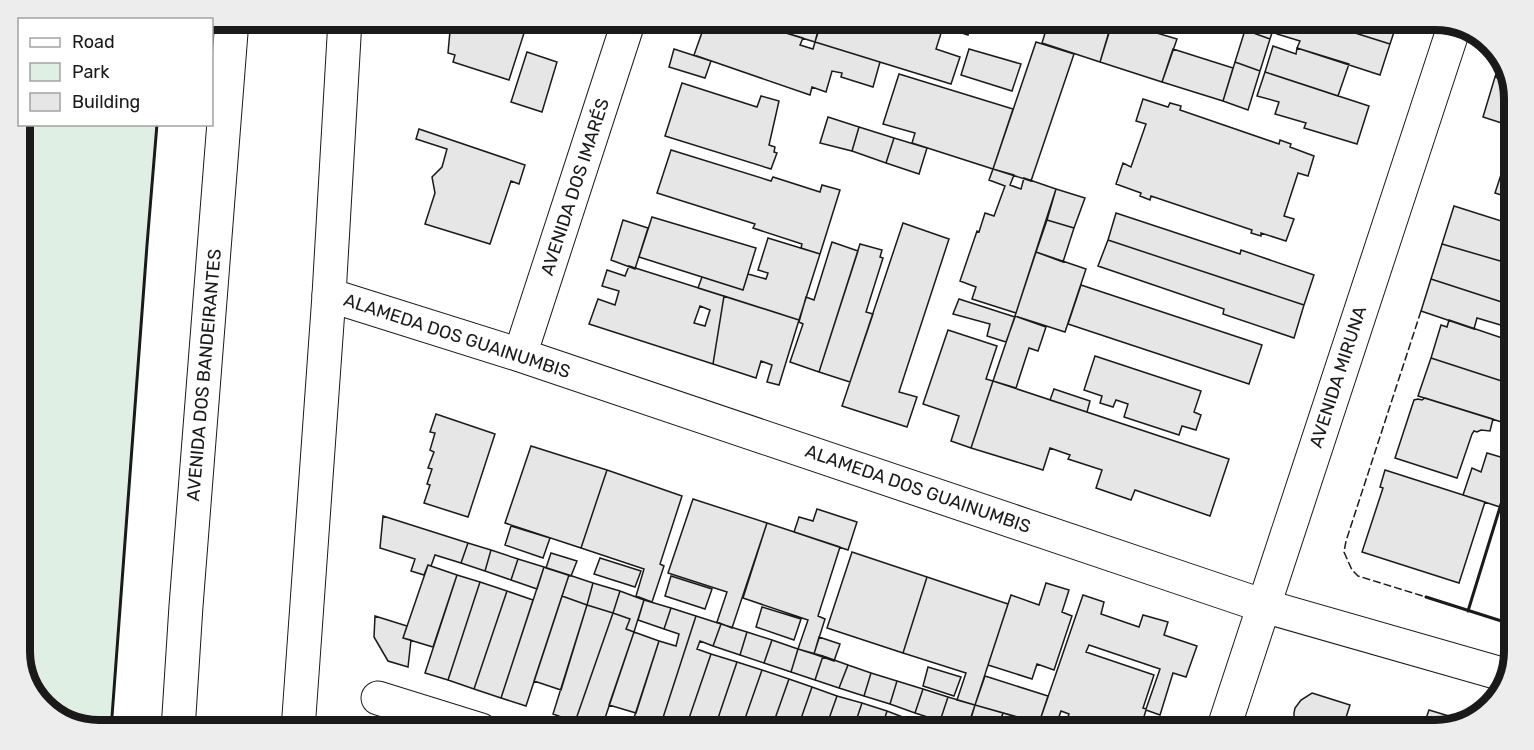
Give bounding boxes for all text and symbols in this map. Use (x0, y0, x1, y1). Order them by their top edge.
legend (18, 18, 213, 126)
text: Road (72, 31, 115, 53)
text: Park (72, 61, 110, 83)
text: Building (72, 91, 140, 113)
street label: AVENIDA DOS IMARÉS (536, 96, 614, 278)
street label: AVENIDA DOS BANDEIRANTES (182, 248, 226, 502)
street label: ALAMEDA DOS GUAINUMBIS (341, 289, 573, 383)
street label: AVENIDA MIRUNA (1305, 303, 1371, 451)
street label: ALAMEDA DOS GUAINUMBIS (802, 440, 1034, 538)

